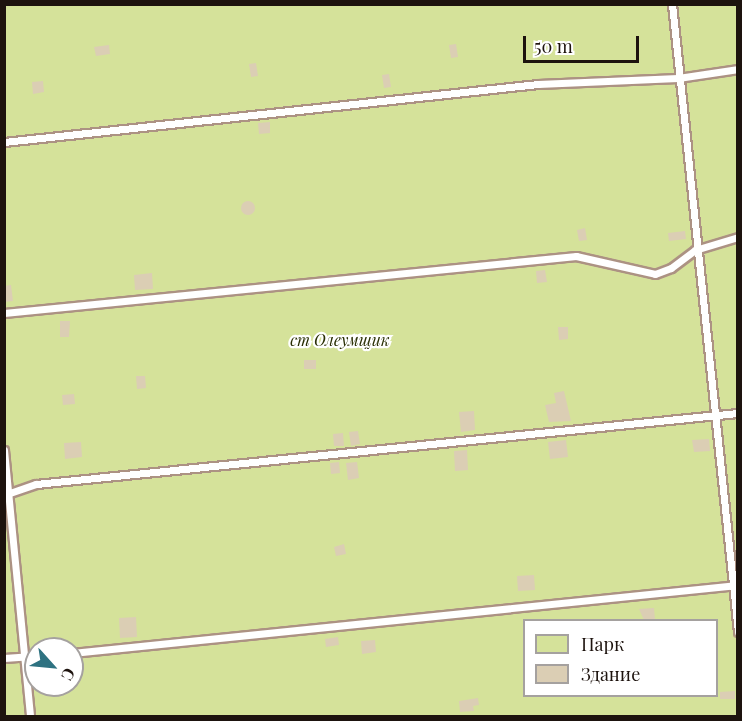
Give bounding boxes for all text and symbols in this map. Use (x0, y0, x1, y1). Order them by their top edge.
scale bar (526, 24, 642, 62)
text: 50 m (534, 34, 573, 58)
park label: ст Олеумщик (290, 330, 390, 350)
legend (523, 619, 718, 697)
text: Парк (581, 632, 624, 656)
north arrow (24, 637, 84, 697)
text: Здание (581, 662, 640, 686)
text: С (57, 665, 81, 684)

